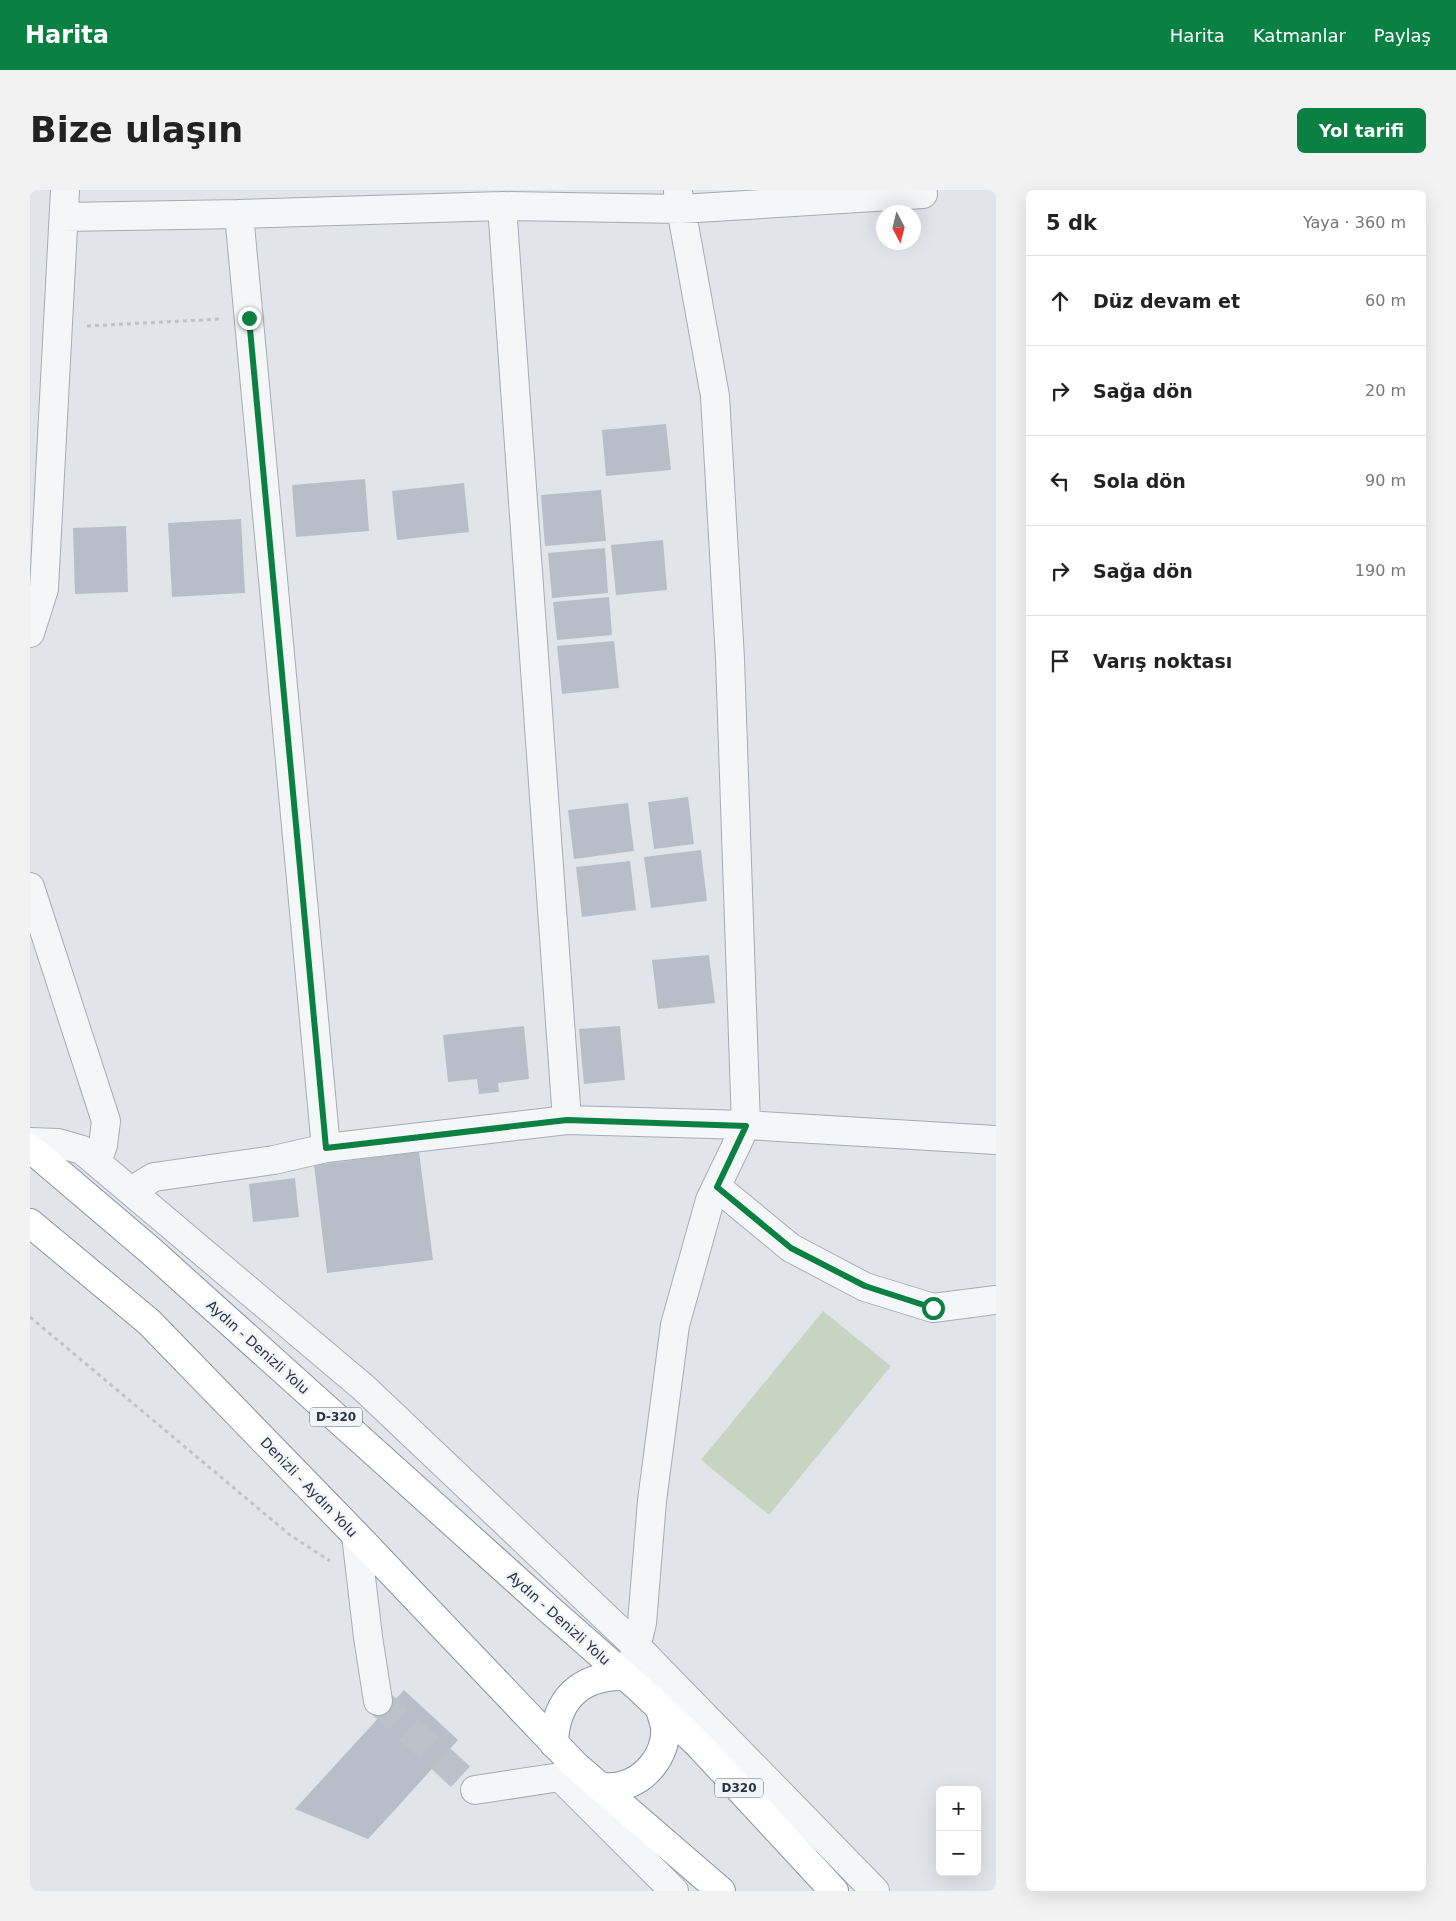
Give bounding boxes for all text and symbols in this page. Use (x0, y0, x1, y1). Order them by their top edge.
text: Harita (25, 21, 109, 49)
text: Harita (1170, 25, 1225, 46)
text: Katmanlar (1253, 25, 1346, 46)
text: Paylaş (1374, 25, 1431, 46)
button: Yol tarifi (1297, 108, 1426, 153)
text: Bize ulaşın (30, 110, 243, 150)
north arrow (876, 205, 921, 250)
text: 5 dk (1046, 211, 1097, 235)
text: Yaya · 360 m (1303, 213, 1406, 232)
icon: ahead (1046, 287, 1074, 315)
text: Düz devam et (1093, 290, 1240, 312)
text: 60 m (1365, 291, 1406, 310)
route end (238, 307, 261, 330)
icon: right (1046, 377, 1074, 405)
text: Sağa dön (1093, 380, 1193, 402)
text: 20 m (1365, 381, 1406, 400)
icon: left (1046, 467, 1074, 495)
text: Sola dön (1093, 470, 1186, 492)
text: 90 m (1365, 471, 1406, 490)
icon: right (1046, 557, 1074, 585)
text: Sağa dön (1093, 560, 1193, 582)
text: 190 m (1355, 561, 1406, 580)
icon: arrive (1046, 647, 1074, 675)
text: Varış noktası (1093, 650, 1232, 672)
street label: Aydın - Denizli Yolu (203, 1297, 313, 1397)
route start (922, 1297, 945, 1320)
road number: D-320 (310, 1408, 362, 1426)
street label: Denizli - Aydın Yolu (257, 1434, 361, 1540)
street label: Aydın - Denizli Yolu (504, 1568, 614, 1668)
road number: D320 (715, 1779, 763, 1798)
map controls (936, 1786, 981, 1876)
button: + (936, 1786, 981, 1831)
button: − (936, 1831, 981, 1876)

